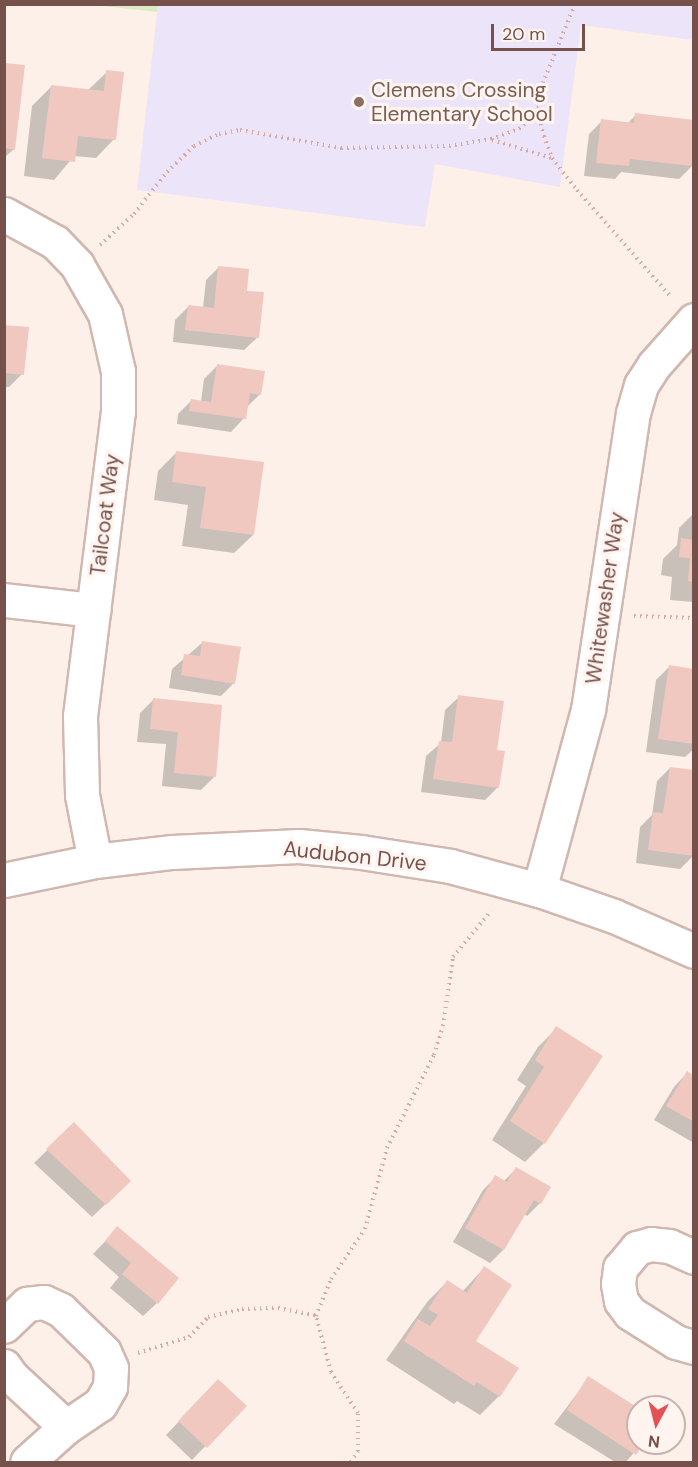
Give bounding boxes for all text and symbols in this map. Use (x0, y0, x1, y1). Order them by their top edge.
scale bar (494, 12, 588, 50)
text: 20 m (502, 22, 545, 46)
place label: Clemens Crossing Elementary School (371, 77, 553, 127)
marker: Clemens Crossing Elementary School (352, 95, 366, 109)
street label: Tailcoat Way (85, 452, 125, 578)
street label: Whitewasher Way (580, 510, 630, 686)
street label: Audubon Drive (282, 836, 428, 876)
north arrow (626, 1395, 686, 1455)
text: N (647, 1430, 661, 1453)

